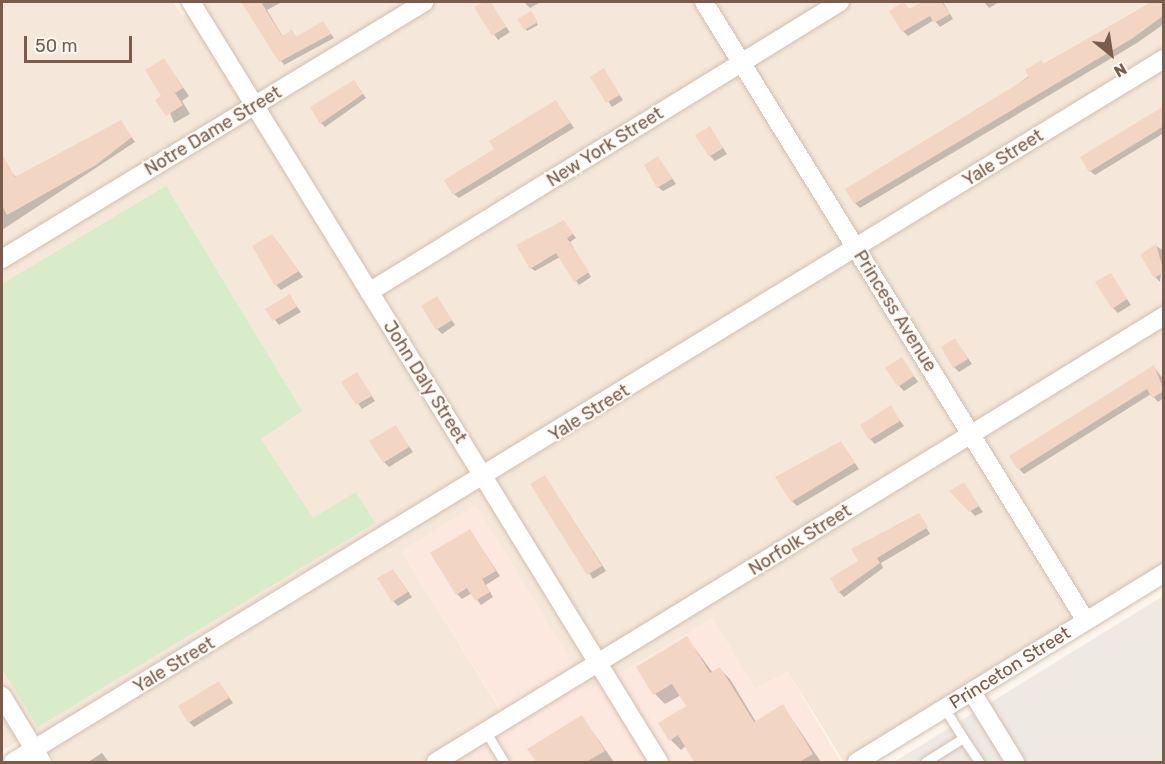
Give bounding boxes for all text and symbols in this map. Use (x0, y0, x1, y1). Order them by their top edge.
scale bar (27, 24, 135, 62)
north arrow (1081, 24, 1141, 84)
text: 50 m (35, 35, 78, 57)
text: N (1111, 59, 1130, 81)
street label: Notre Dame Street (141, 82, 285, 180)
street label: New York Street (542, 102, 668, 192)
street label: Yale Street (959, 125, 1047, 191)
street label: Princess Avenue (849, 246, 941, 376)
street label: John Daly Street (378, 316, 472, 448)
street label: Yale Street (545, 380, 633, 446)
street label: Norfolk Street (745, 500, 855, 580)
street label: Princeton Street (946, 622, 1074, 714)
street label: Yale Street (130, 632, 218, 698)

